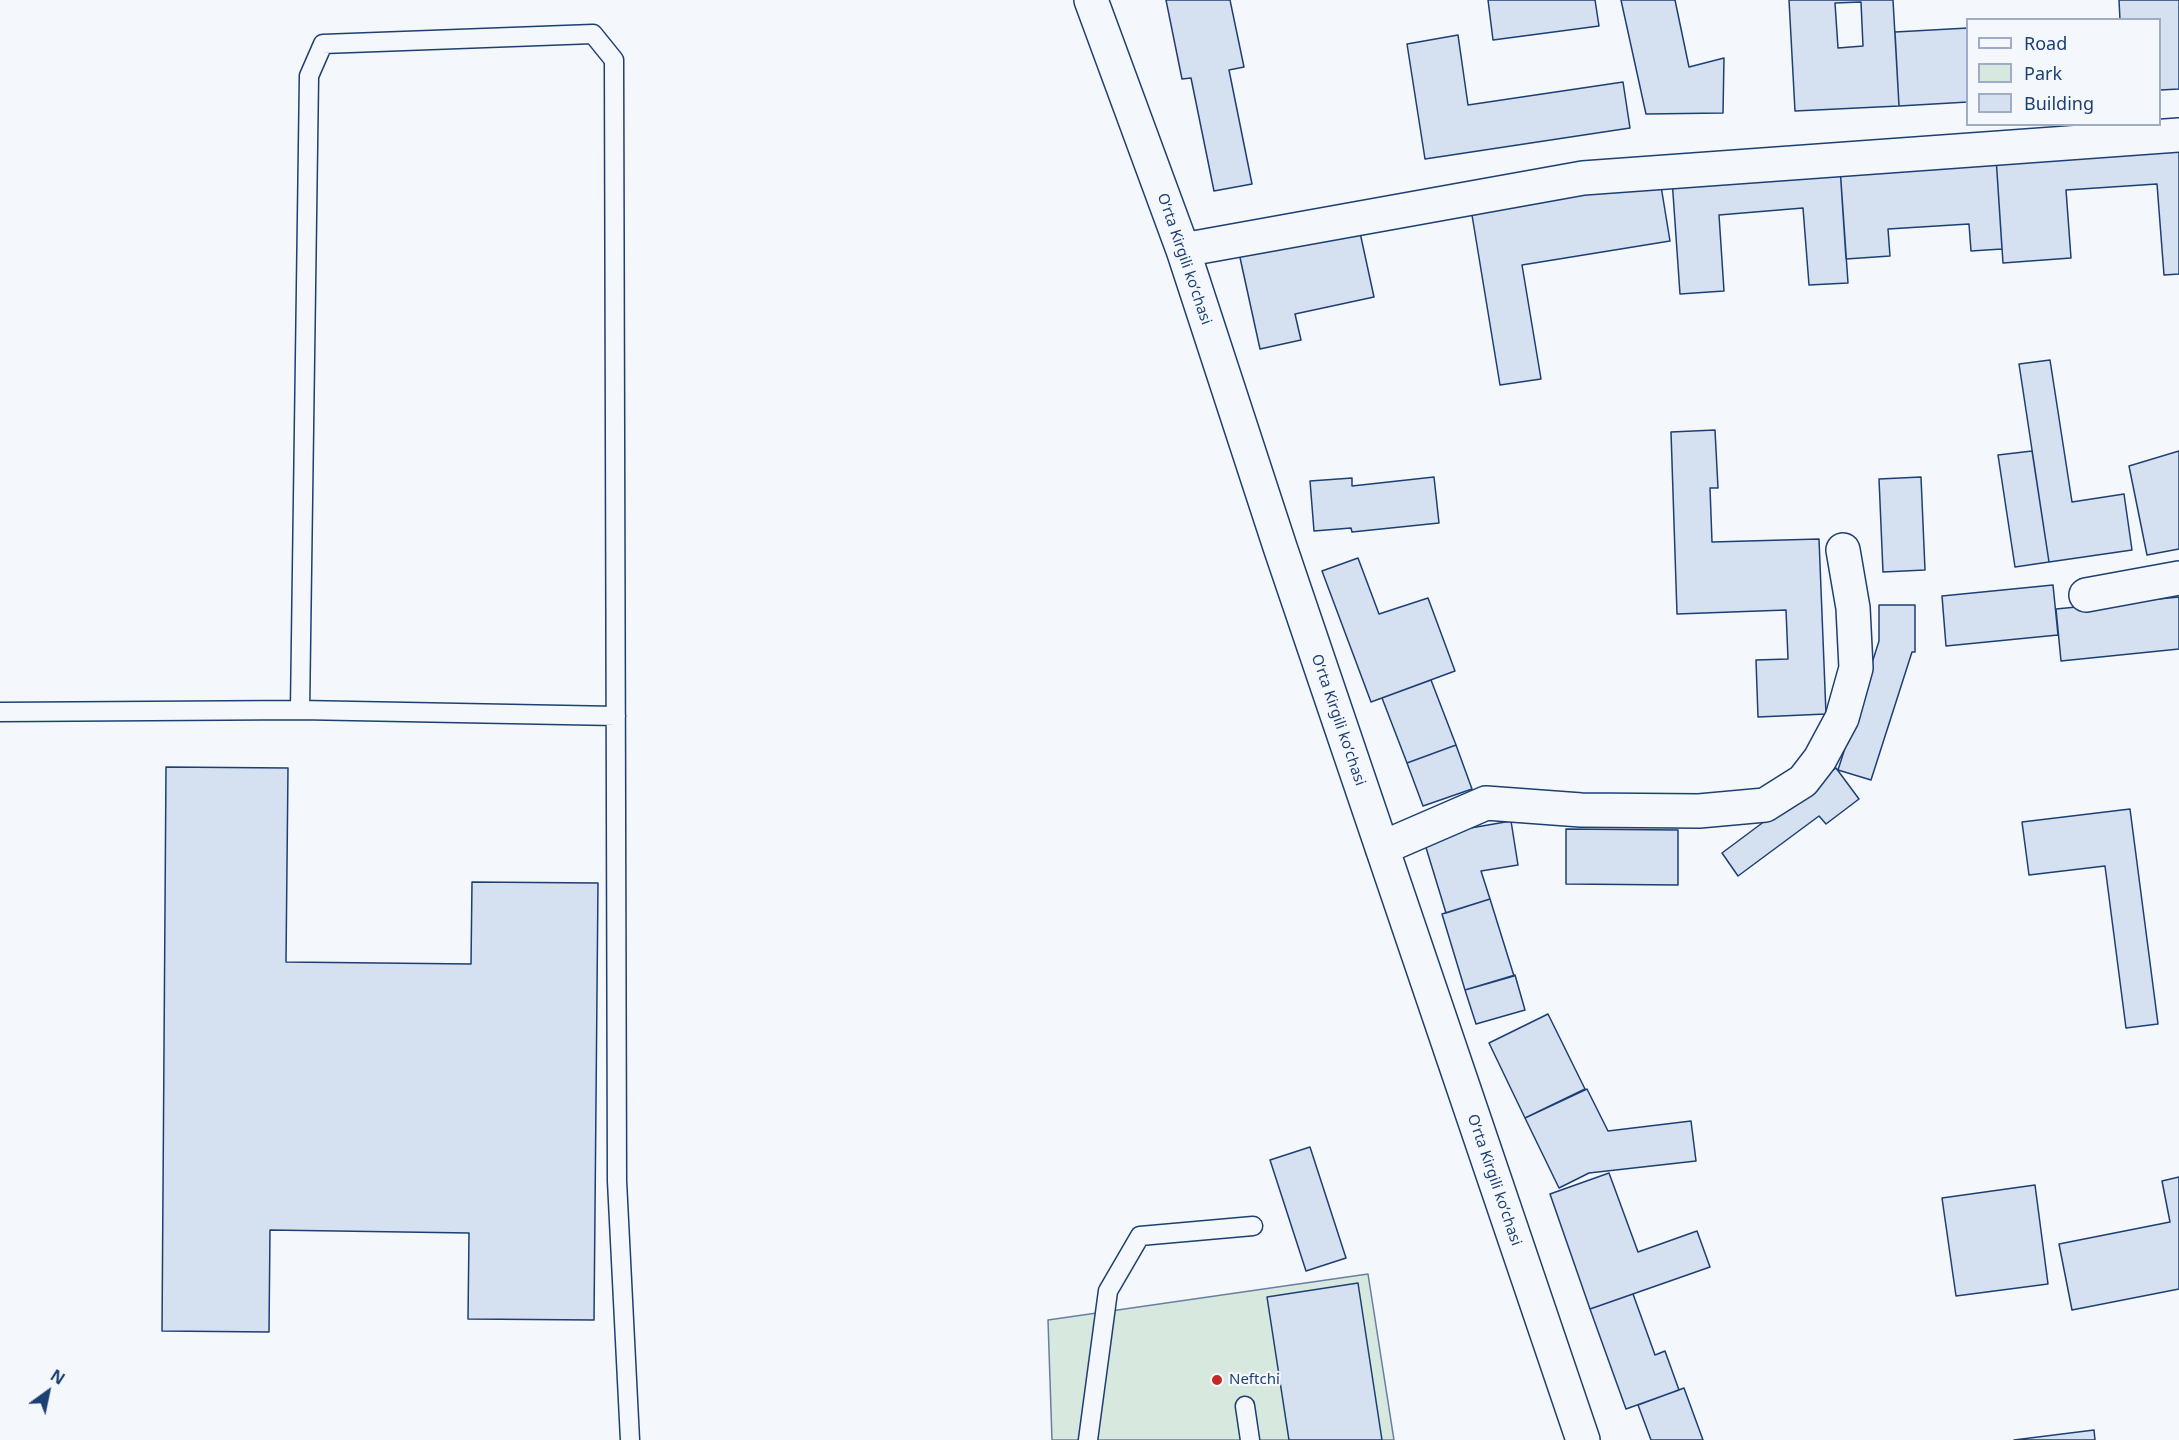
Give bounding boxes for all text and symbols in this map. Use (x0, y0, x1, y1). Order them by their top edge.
legend (1966, 18, 2161, 126)
text: Road (2024, 31, 2067, 55)
text: Park (2024, 61, 2062, 85)
text: Building (2024, 91, 2094, 115)
street label: Oʻrta Kirgili koʻchasi (1153, 191, 1215, 327)
street label: Oʻrta Kirgili koʻchasi (1307, 652, 1369, 788)
street label: Oʻrta Kirgili koʻchasi (1463, 1112, 1525, 1248)
north arrow (18, 1362, 78, 1422)
text: N (46, 1364, 69, 1390)
place label: Neftchi (1229, 1371, 1280, 1389)
marker: Neftchi (1210, 1373, 1224, 1387)

